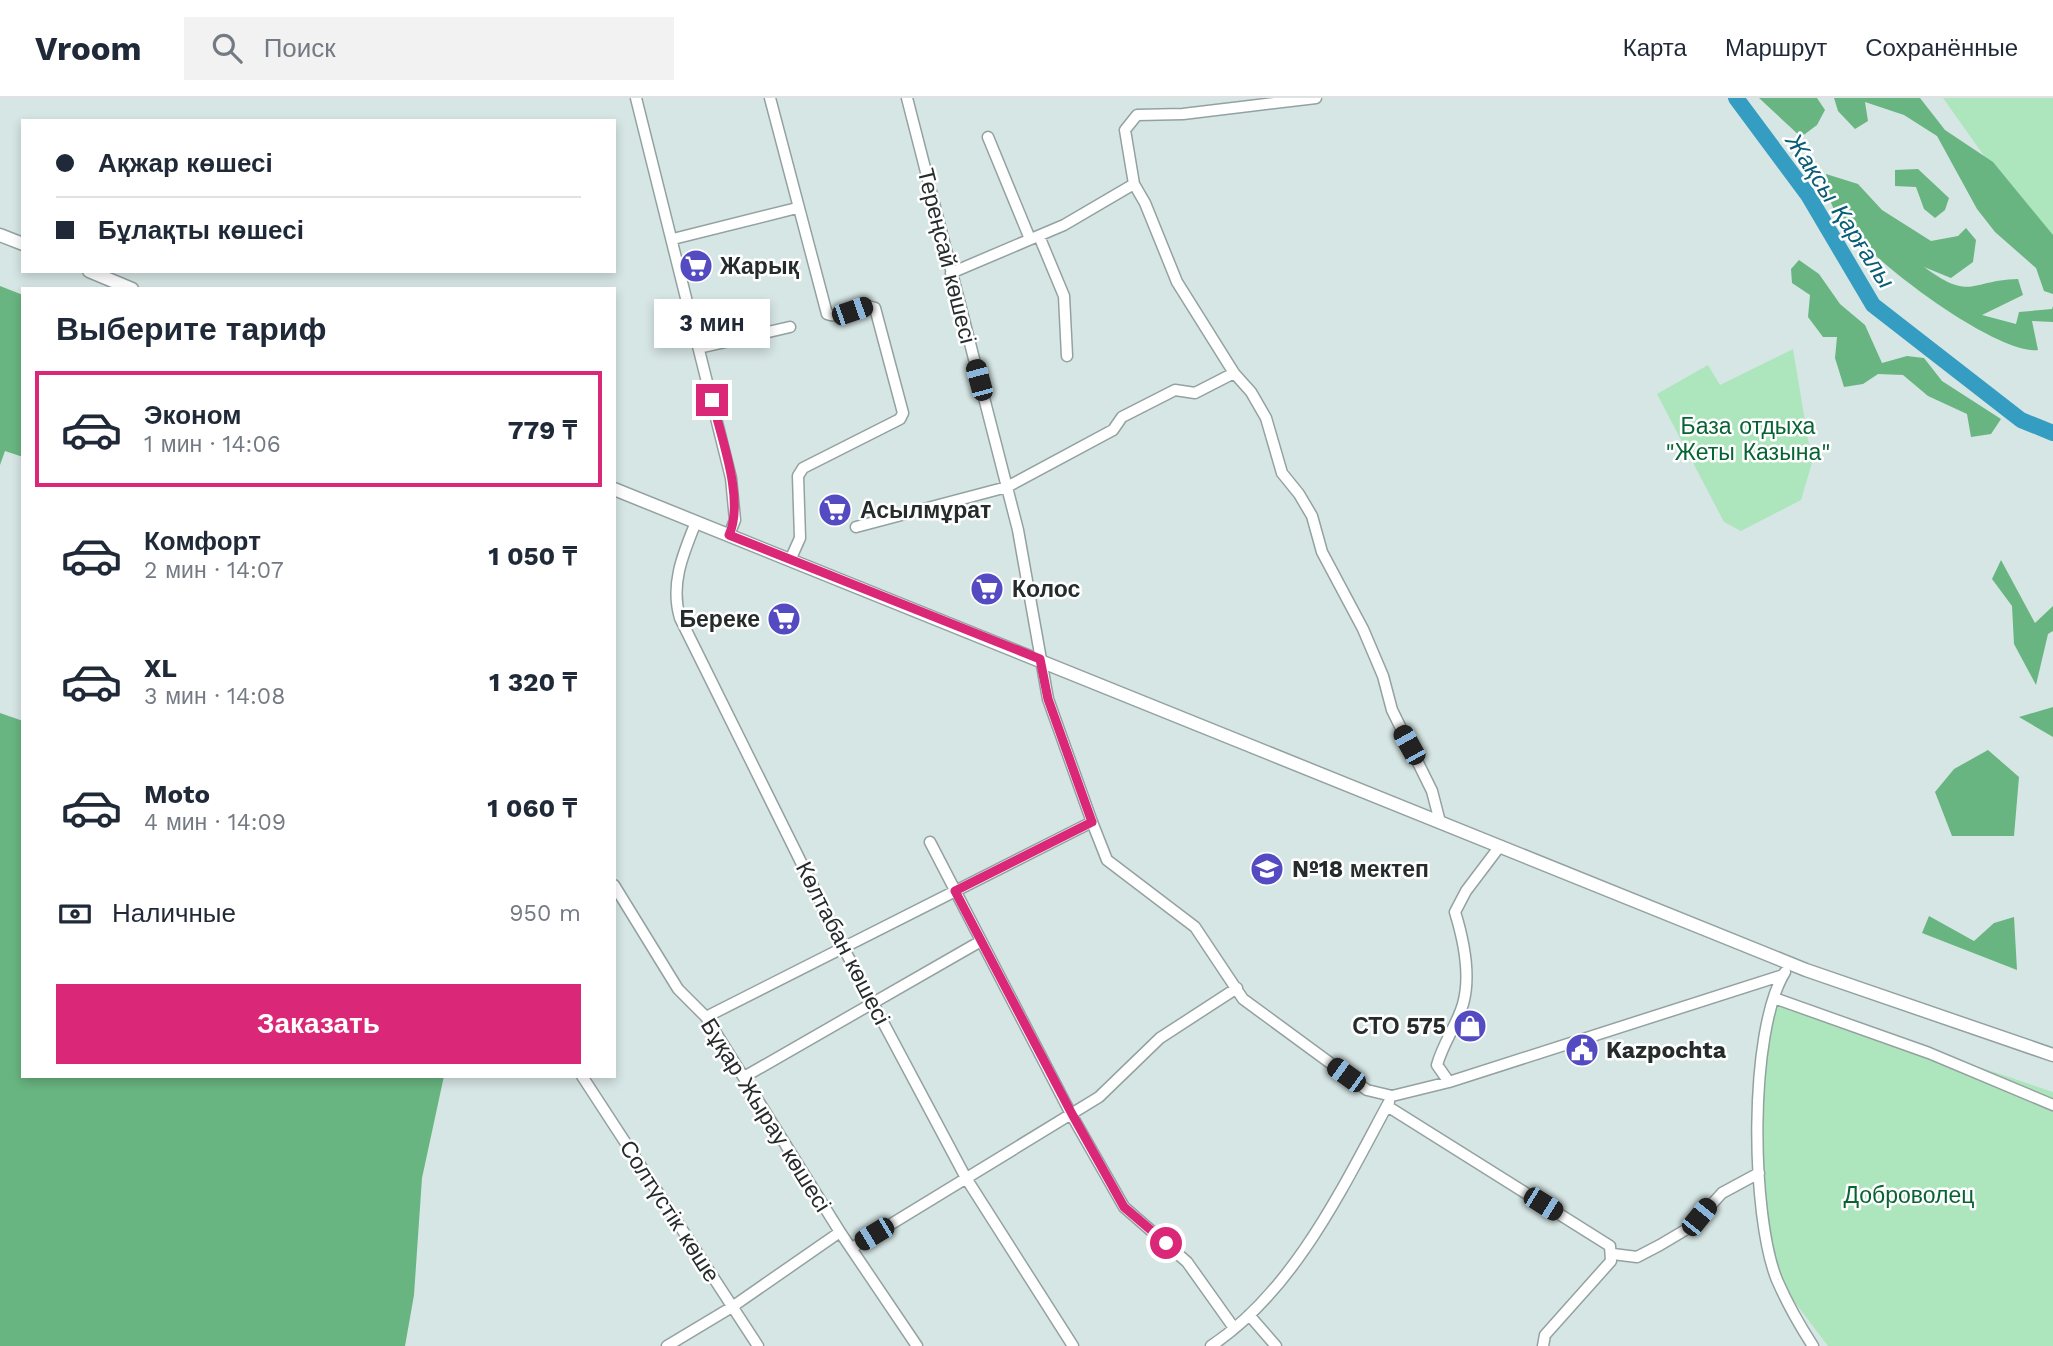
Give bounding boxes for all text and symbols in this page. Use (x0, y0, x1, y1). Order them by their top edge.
search box (184, 17, 674, 80)
text: Vroom (35, 29, 142, 68)
icon: search (208, 29, 246, 67)
text: Поиск (264, 33, 336, 63)
text: Карта (1623, 34, 1687, 62)
text: Маршрут (1725, 34, 1827, 62)
text: Сохранённые (1865, 34, 2018, 62)
water label: Жақсы Қарғалы (1779, 128, 1901, 294)
text: Ақжар көшесі (98, 148, 273, 178)
street label: Тереңсай көшесі (912, 166, 981, 346)
text: Бұлақты көшесі (98, 215, 304, 245)
supermarket icon: Жарық (677, 247, 715, 285)
place label: Жарық (719, 253, 800, 280)
car (829, 294, 876, 328)
callout: 3 мин (654, 299, 770, 348)
text: Выберите тариф (56, 310, 327, 348)
text: 3 мин (679, 310, 745, 337)
car (964, 357, 995, 403)
route end (696, 384, 728, 416)
icon: car (60, 398, 123, 461)
text: Эконом (144, 400, 242, 430)
park label: База отдыха "Жеты Казына" (1666, 413, 1830, 466)
text: 779 ₸ (508, 415, 577, 445)
text: 1 мин · 14:06 (144, 431, 281, 458)
supermarket icon: Асылмұрат (816, 491, 854, 529)
place label: Асылмұрат (860, 497, 991, 524)
icon: car (60, 524, 123, 587)
text: Комфорт (144, 526, 261, 556)
text: 1 050 ₸ (488, 541, 577, 571)
text: 2 мин · 14:07 (144, 557, 284, 584)
supermarket icon: Колос (968, 570, 1006, 608)
place label: Колос (1012, 576, 1081, 603)
supermarket icon: Береке (765, 600, 803, 638)
place label: Береке (680, 606, 760, 633)
icon: car (60, 650, 123, 713)
text: XL (144, 653, 177, 683)
text: 1 320 ₸ (489, 667, 577, 697)
text: 3 мин · 14:08 (144, 683, 285, 710)
car (1390, 722, 1429, 768)
icon: car (60, 776, 123, 839)
text: Moto (144, 779, 210, 809)
text: 1 060 ₸ (487, 793, 577, 823)
text: 4 мин · 14:09 (144, 809, 286, 836)
school or university icon: №18 мектеп (1248, 850, 1286, 888)
place label: №18 мектеп (1292, 856, 1429, 883)
street label: Көлтабан көшесі (790, 857, 895, 1029)
icon: cash (56, 895, 94, 933)
text: Наличные (112, 898, 236, 928)
text: 950 m (509, 900, 581, 927)
button: Заказать (56, 984, 581, 1064)
shop icon: СТО 575 (1451, 1007, 1489, 1045)
street label: Бұқар Жырау көшесі (695, 1013, 836, 1217)
place label: СТО 575 (1352, 1013, 1446, 1040)
public building icon: Kazpochta (1563, 1031, 1601, 1069)
place label: Kazpochta (1606, 1037, 1727, 1064)
car (1323, 1054, 1370, 1096)
street label: Солтүстік көше (614, 1135, 725, 1287)
park label: Доброволец (1843, 1182, 1975, 1209)
car (1520, 1184, 1567, 1224)
car (1678, 1194, 1721, 1240)
car (851, 1214, 898, 1254)
route start (1150, 1227, 1182, 1259)

